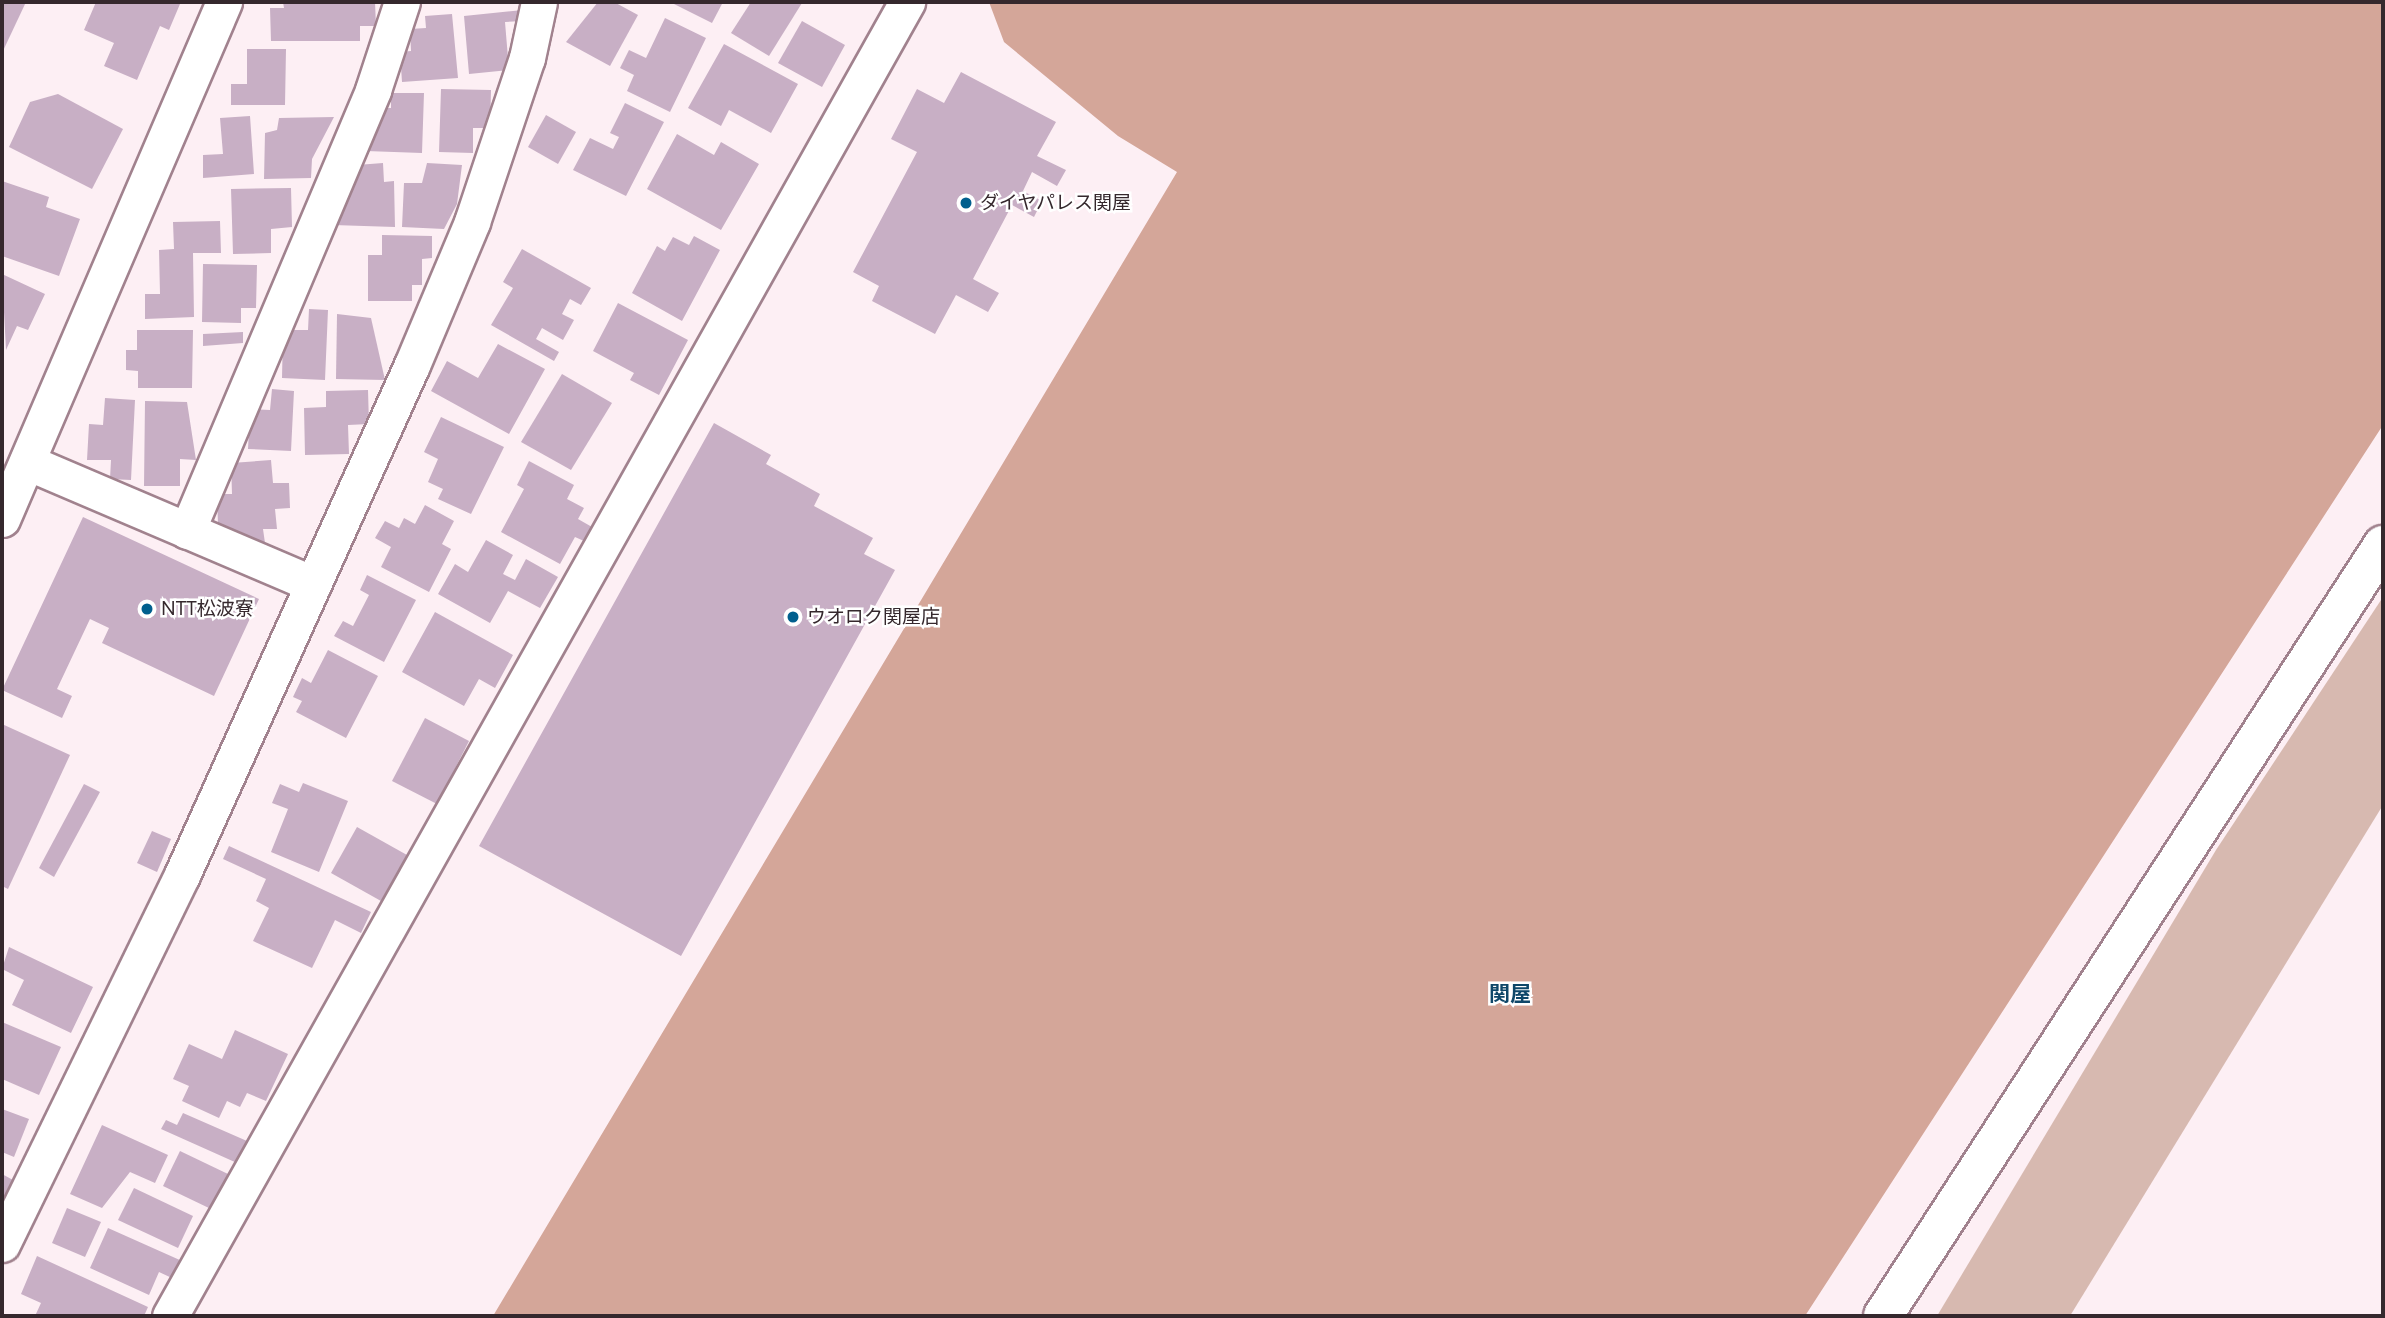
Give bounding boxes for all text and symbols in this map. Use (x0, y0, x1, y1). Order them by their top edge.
place label: ダイヤパレス関屋 (980, 192, 1132, 214)
marker: ダイヤパレス関屋 (958, 195, 974, 211)
place label: NTT松波寮 (161, 598, 254, 620)
marker: NTT松波寮 (139, 601, 155, 617)
place label: ウオロク関屋店 (807, 606, 940, 628)
marker: ウオロク関屋店 (785, 609, 801, 625)
district label: 関屋 (1489, 981, 1531, 1007)

